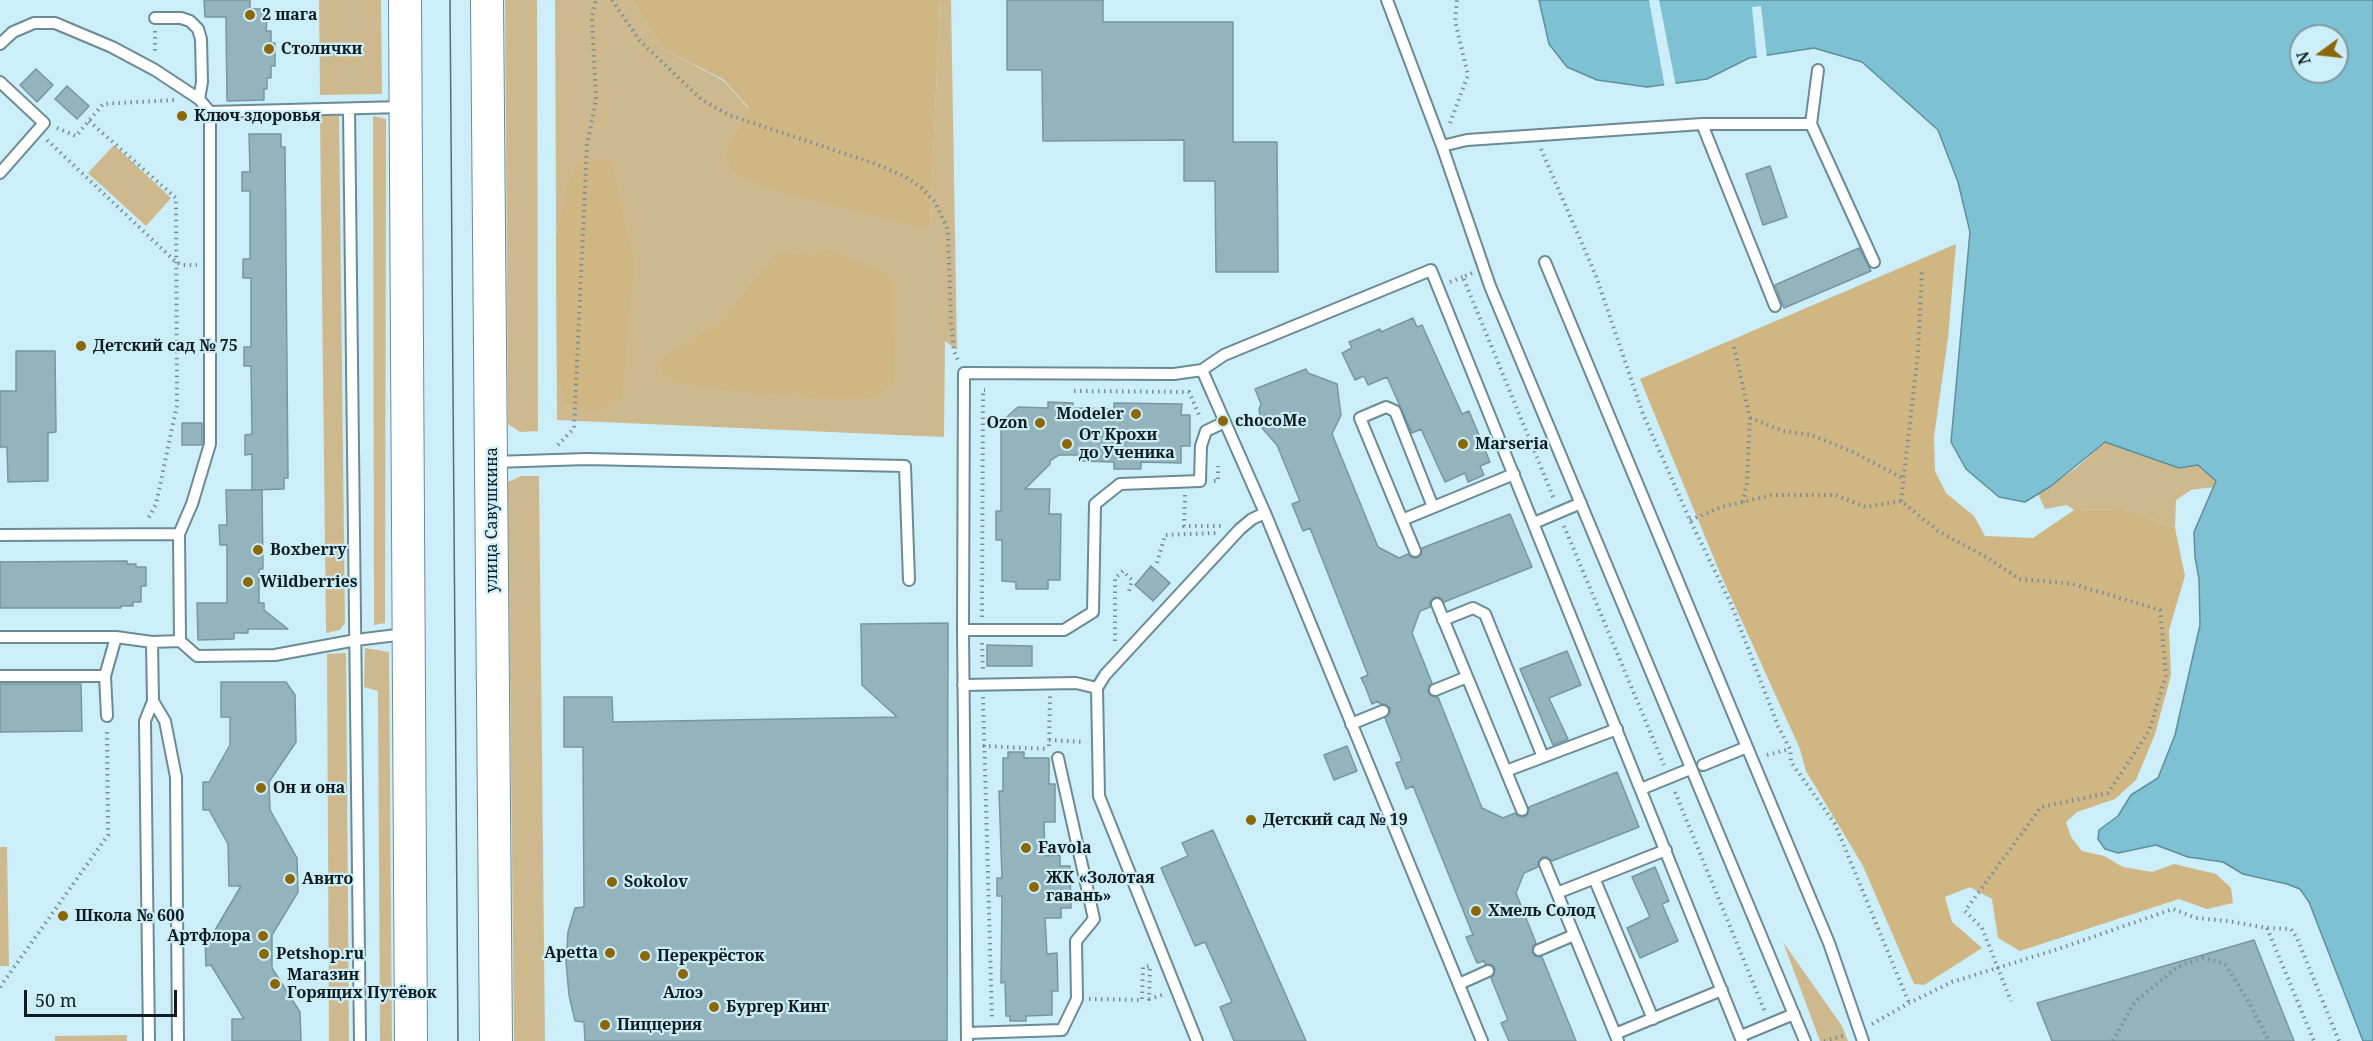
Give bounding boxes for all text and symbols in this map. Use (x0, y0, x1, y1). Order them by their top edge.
place label: 2 шага (262, 5, 317, 25)
marker: 2 шага (243, 8, 257, 22)
north arrow (2289, 24, 2349, 84)
place label: Столички (281, 39, 362, 59)
marker: Столички (262, 42, 276, 56)
text: N (2291, 49, 2316, 67)
place label: Ключ здоровья (194, 106, 321, 126)
marker: Ключ здоровья (175, 109, 189, 123)
place label: Детский сад № 75 (93, 336, 238, 356)
marker: Детский сад № 75 (74, 339, 88, 353)
place label: Modeler (1056, 404, 1124, 424)
marker: Modeler (1129, 407, 1143, 421)
place label: chocoMe (1235, 411, 1307, 431)
place label: Ozon (986, 413, 1028, 433)
marker: chocoMe (1216, 414, 1230, 428)
marker: Ozon (1033, 416, 1047, 430)
place label: От Крохи до Ученика (1079, 425, 1175, 463)
place label: Marseria (1475, 434, 1549, 454)
marker: От Крохи до Ученика (1060, 437, 1074, 451)
marker: Marseria (1456, 437, 1470, 451)
street label: улица Савушкина (482, 447, 502, 593)
place label: Boxberry (270, 540, 346, 560)
marker: Boxberry (251, 543, 265, 557)
place label: Wildberries (260, 572, 357, 592)
marker: Wildberries (241, 575, 255, 589)
place label: Он и она (273, 778, 345, 798)
marker: Он и она (254, 781, 268, 795)
place label: Детский сад № 19 (1263, 810, 1408, 830)
marker: Детский сад № 19 (1244, 813, 1258, 827)
place label: Favola (1038, 838, 1092, 858)
marker: Favola (1019, 841, 1033, 855)
place label: ЖК «Золотая гавань» (1046, 868, 1155, 906)
place label: Авито (302, 869, 353, 889)
marker: Авито (283, 872, 297, 886)
place label: Sokolov (624, 872, 688, 892)
marker: Sokolov (605, 875, 619, 889)
marker: ЖК «Золотая гавань» (1027, 880, 1041, 894)
place label: Хмель Солод (1488, 901, 1596, 921)
marker: Хмель Солод (1469, 904, 1483, 918)
place label: Школа № 600 (75, 906, 184, 926)
marker: Школа № 600 (56, 909, 70, 923)
place label: Артфлора (167, 926, 251, 946)
marker: Артфлора (256, 929, 270, 943)
place label: Apetta (544, 943, 598, 963)
place label: Petshop.ru (276, 944, 364, 964)
marker: Apetta (603, 946, 617, 960)
place label: Перекрёсток (657, 946, 764, 966)
marker: Petshop.ru (257, 947, 271, 961)
marker: Перекрёсток (638, 949, 652, 963)
place label: Магазин Горящих Путёвок (287, 965, 437, 1003)
marker: Алоэ (676, 967, 690, 981)
marker: Магазин Горящих Путёвок (268, 977, 282, 991)
scale bar (27, 978, 180, 1016)
place label: Алоэ (663, 983, 703, 1003)
text: 50 m (35, 988, 77, 1012)
place label: Бургер Кинг (726, 997, 829, 1017)
marker: Бургер Кинг (707, 1000, 721, 1014)
place label: Пиццерия (617, 1015, 702, 1035)
marker: Пиццерия (598, 1018, 612, 1032)

